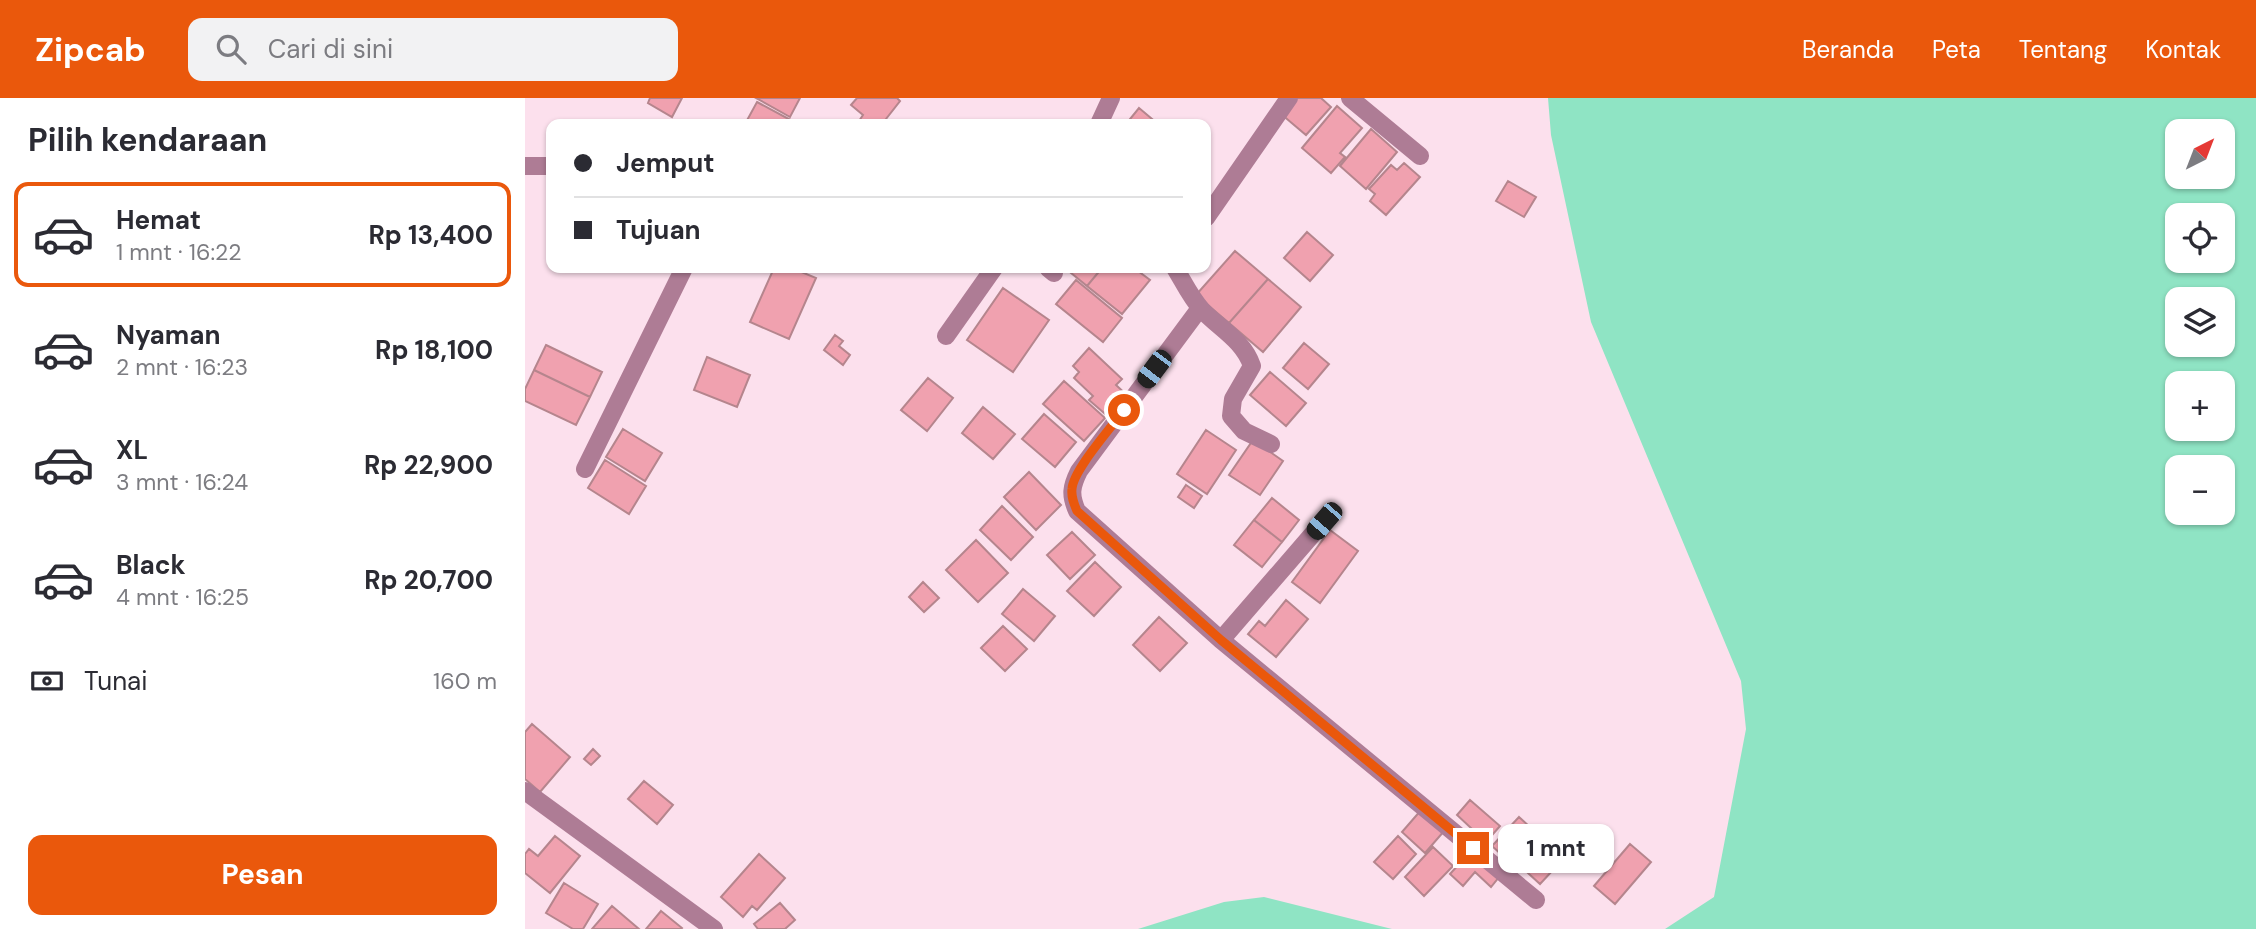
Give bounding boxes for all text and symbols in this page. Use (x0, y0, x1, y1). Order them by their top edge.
search box (188, 18, 678, 81)
text: Zipcab (35, 28, 146, 71)
icon: search (212, 30, 250, 68)
text: Cari di sini (268, 32, 393, 66)
text: Beranda (1802, 34, 1894, 65)
text: Peta (1932, 34, 1981, 65)
text: Tentang (2019, 34, 2107, 65)
text: Kontak (2145, 34, 2221, 65)
text: Pilih kendaraan (28, 119, 267, 161)
north arrow (2165, 119, 2235, 189)
map controls (2165, 119, 2235, 525)
text: Jemput (616, 146, 715, 180)
icon: car (32, 203, 95, 266)
text: Hemat (116, 203, 201, 237)
button: locate (2165, 203, 2235, 273)
text: Tujuan (616, 213, 701, 247)
text: Rp 13,400 (368, 218, 493, 252)
text: 1 mnt · 16:22 (116, 237, 242, 267)
button: layers (2165, 287, 2235, 357)
icon: car (32, 318, 95, 381)
text: Nyaman (116, 318, 221, 352)
text: Rp 18,100 (375, 333, 493, 367)
car (1133, 346, 1176, 392)
text: 2 mnt · 16:23 (116, 352, 248, 382)
button: + (2165, 371, 2235, 441)
route start (1108, 394, 1140, 426)
icon: car (32, 433, 95, 496)
text: XL (116, 433, 148, 467)
text: Rp 22,900 (364, 448, 493, 482)
button: − (2165, 455, 2235, 525)
text: 3 mnt · 16:24 (116, 467, 248, 497)
car (1303, 498, 1346, 544)
icon: car (32, 548, 95, 611)
text: Black (116, 548, 186, 582)
text: Rp 20,700 (364, 563, 493, 597)
text: 4 mnt · 16:25 (116, 582, 249, 612)
icon: cash (28, 662, 66, 700)
text: Tunai (84, 664, 148, 698)
text: 160 m (433, 666, 497, 696)
callout: 1 mnt (1497, 824, 1613, 872)
route end (1457, 832, 1489, 864)
text: 1 mnt (1526, 833, 1586, 863)
button: Pesan (28, 835, 497, 915)

